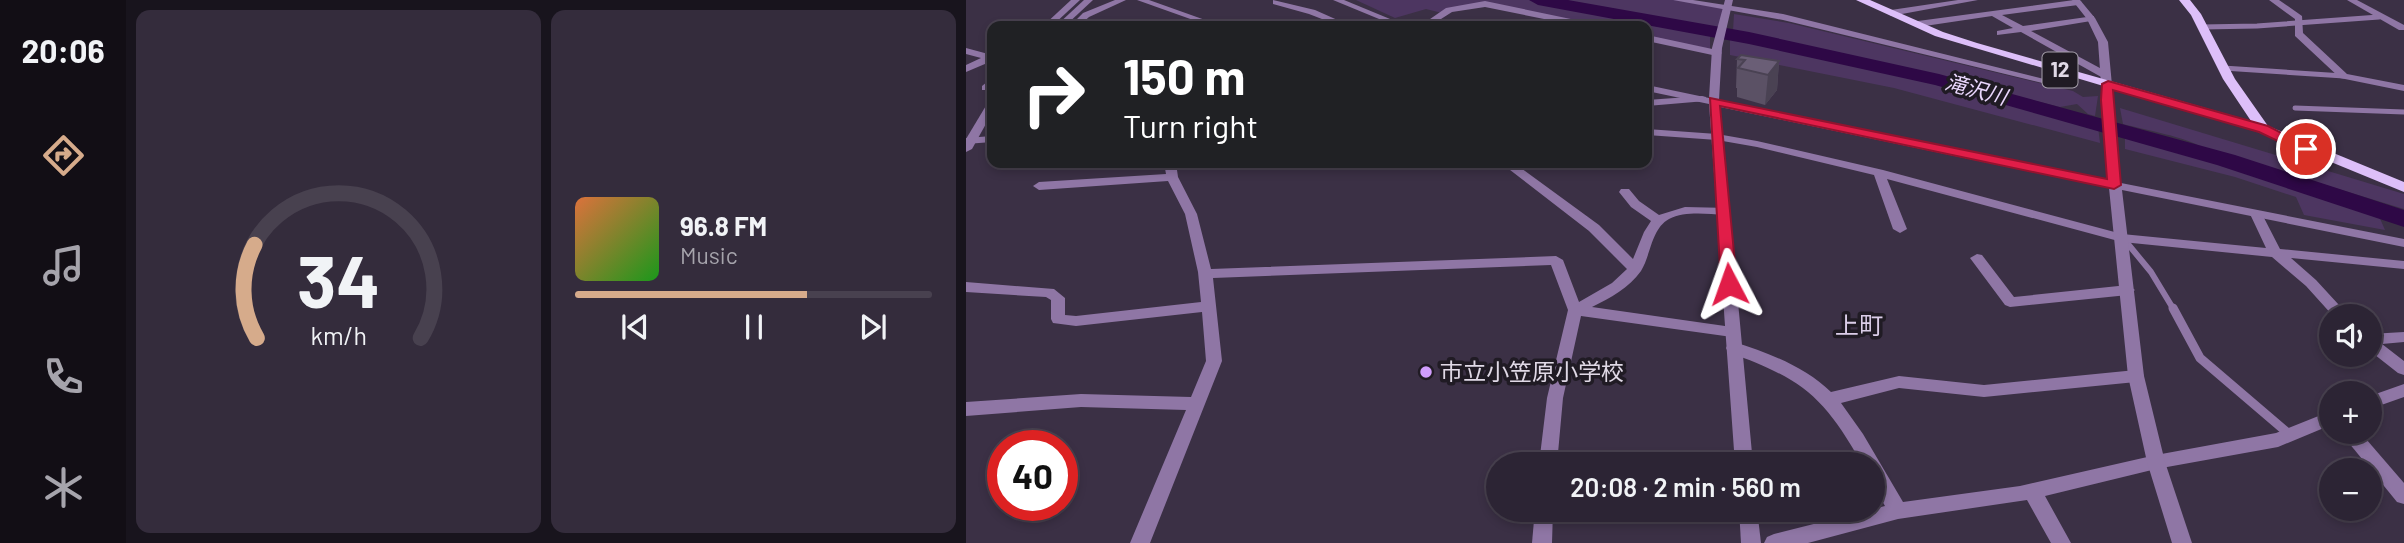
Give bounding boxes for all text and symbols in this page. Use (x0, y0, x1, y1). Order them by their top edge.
text: 20:06 (21, 31, 105, 69)
text: 150 m (1123, 46, 1245, 105)
icon: right (1008, 49, 1099, 140)
road number: 12 (2042, 52, 2078, 88)
water label: 滝沢川 (1943, 68, 2012, 109)
text: Turn right (1123, 106, 1258, 144)
pin (2276, 119, 2336, 179)
icon: arrive (2287, 130, 2325, 168)
icon: directions (39, 131, 88, 180)
text: 96.8 FM (680, 210, 767, 241)
text: 34 (297, 235, 380, 323)
icon: music (39, 241, 88, 290)
text: Music (680, 241, 738, 269)
position arrow (1692, 247, 1766, 321)
map controls (2319, 304, 2382, 521)
button: sound (2319, 304, 2382, 367)
icon: previous (616, 308, 654, 346)
icon: pause (735, 308, 773, 346)
icon: next (854, 308, 892, 346)
district label: 上町 (1835, 310, 1883, 339)
text: km/h (310, 319, 367, 349)
icon: phone (39, 352, 88, 401)
place label: 市立小笠原小学校 (1440, 357, 1624, 385)
marker: 市立小笠原小学校 (1418, 364, 1434, 380)
button: + (2319, 381, 2382, 444)
speed limit sign: 40 (987, 430, 1078, 521)
button: − (2319, 458, 2382, 521)
icon: climate (39, 463, 88, 512)
text: 20:08 · 2 min · 560 m (1570, 471, 1801, 502)

